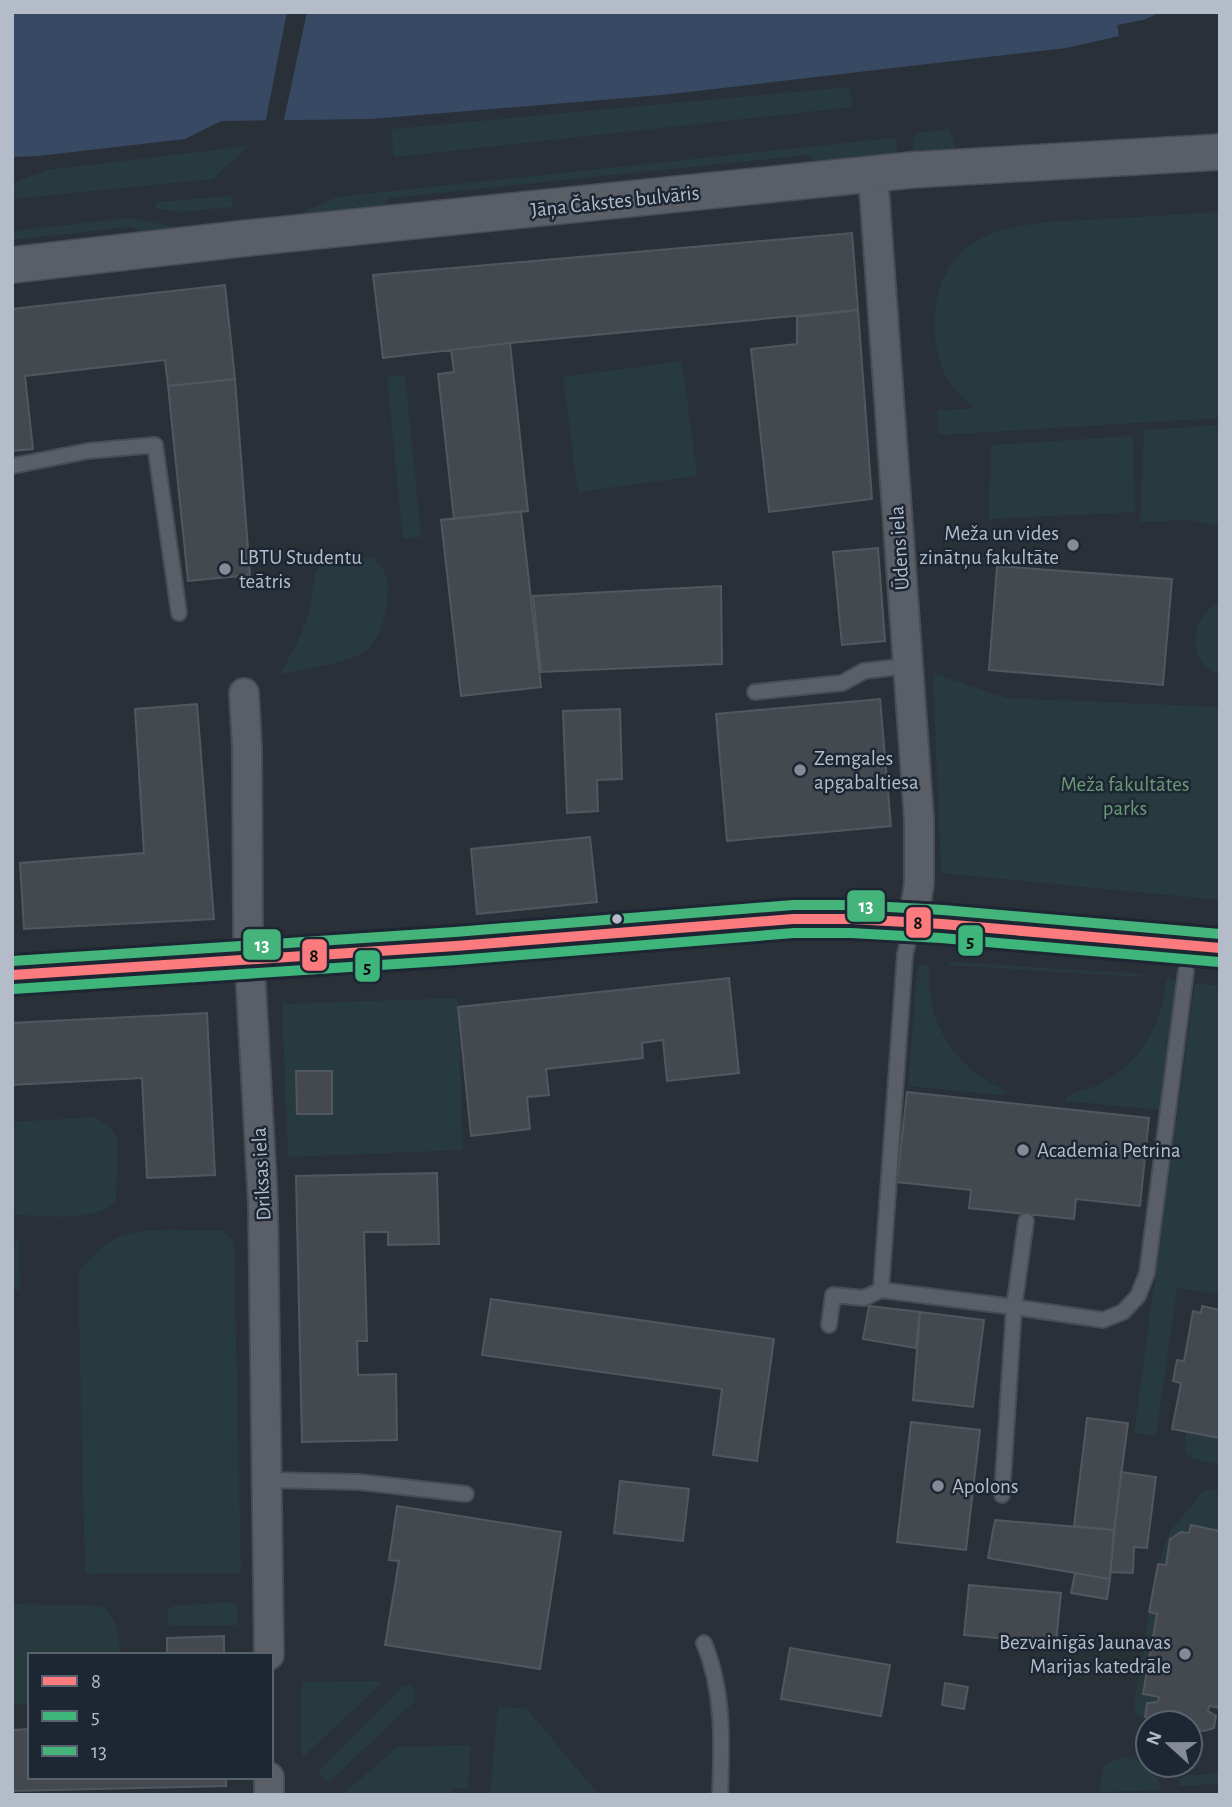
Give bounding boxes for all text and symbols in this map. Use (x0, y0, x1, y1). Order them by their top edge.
street label: Jāņa Čakstes bulvāris (530, 180, 701, 223)
street label: Ūdens iela (885, 505, 913, 591)
place label: Meža un vides zinātņu fakultāte (919, 523, 1059, 570)
marker: Meža un vides zinātņu fakultāte (1065, 537, 1081, 553)
place label: LBTU Studentu teātris (239, 547, 362, 592)
marker: LBTU Studentu teātris (217, 561, 233, 577)
place label: Zemgales apgabaltiesa (814, 748, 919, 793)
marker: Zemgales apgabaltiesa (792, 762, 808, 778)
park label: Meža fakultātes parks (1060, 774, 1190, 819)
line badge: 13 (846, 889, 886, 923)
text: 13 (858, 897, 874, 916)
line badge: 8 (905, 906, 932, 939)
unlabelled marker (610, 912, 624, 926)
text: 8 (913, 914, 923, 933)
line badge: 5 (957, 924, 984, 957)
line badge: 13 (242, 928, 282, 961)
text: 5 (966, 932, 974, 951)
text: 13 (254, 936, 270, 955)
line badge: 8 (301, 938, 328, 972)
text: 8 (309, 947, 319, 966)
line badge: 5 (354, 949, 381, 983)
text: 5 (363, 958, 371, 977)
street label: Driksas iela (249, 1127, 274, 1221)
place label: Academia Petrina (1037, 1140, 1181, 1161)
marker: Academia Petrina (1015, 1142, 1031, 1158)
place label: Apolons (952, 1476, 1019, 1497)
marker: Apolons (930, 1478, 946, 1494)
place label: Bezvainīgās Jaunavas Marijas katedrāle (999, 1632, 1171, 1677)
marker: Bezvainīgās Jaunavas Marijas katedrāle (1177, 1646, 1193, 1662)
legend (28, 1653, 273, 1779)
text: 8 (91, 1671, 101, 1692)
text: 5 (91, 1706, 100, 1727)
north arrow (1134, 1709, 1204, 1779)
text: N (1143, 1729, 1166, 1748)
text: 13 (91, 1741, 107, 1762)

